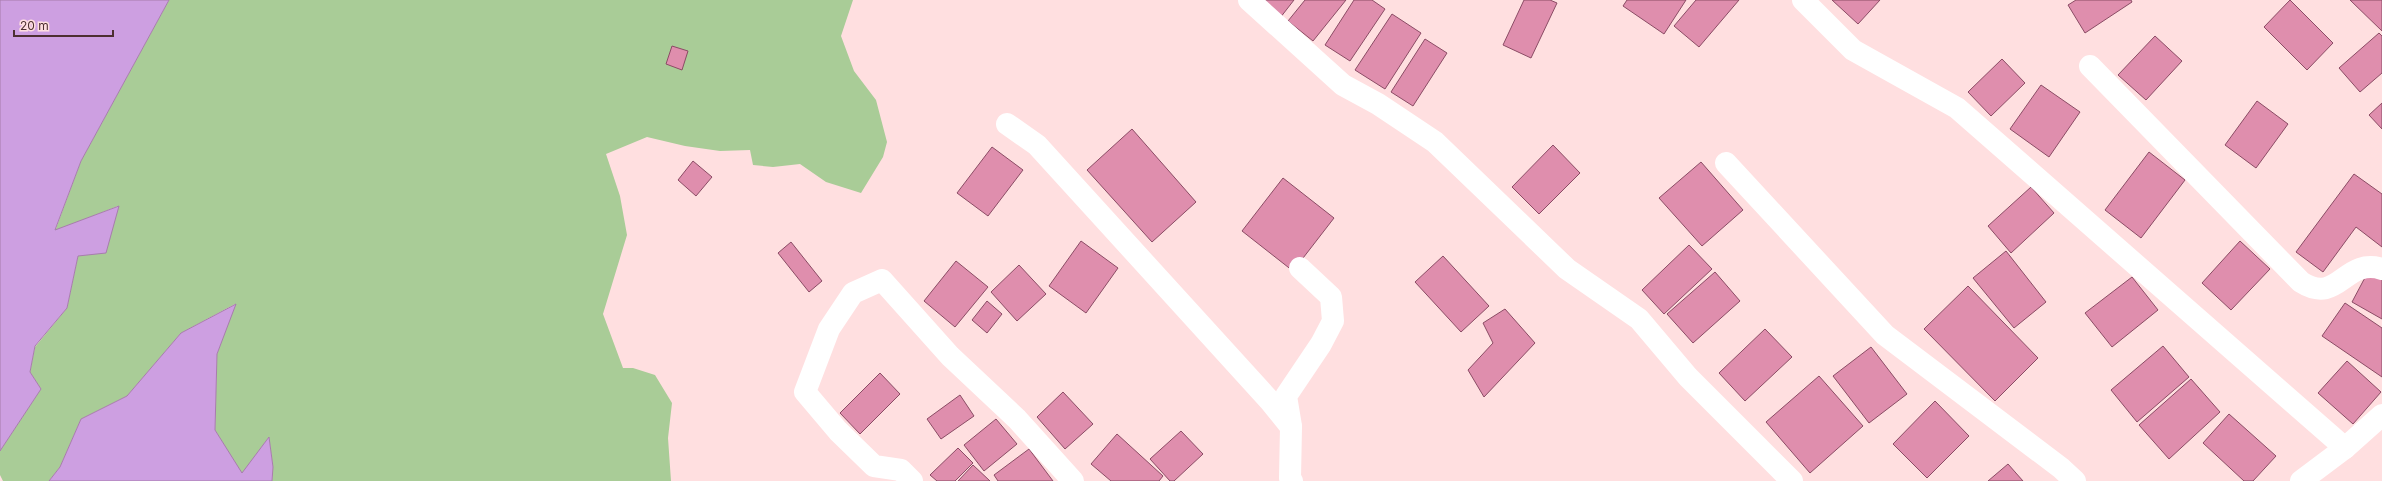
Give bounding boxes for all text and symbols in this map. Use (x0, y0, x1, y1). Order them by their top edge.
scale bar (14, 12, 113, 38)
text: 20 m (20, 18, 49, 33)

